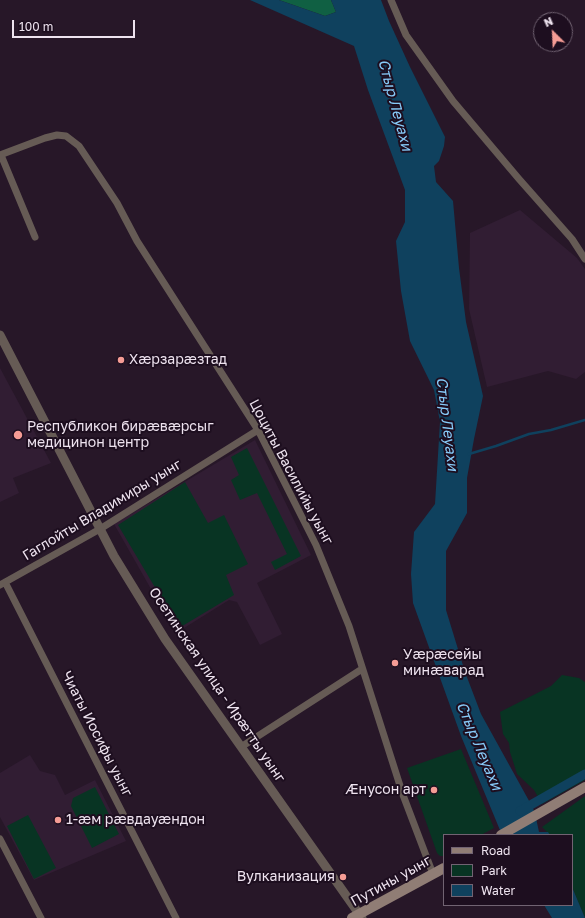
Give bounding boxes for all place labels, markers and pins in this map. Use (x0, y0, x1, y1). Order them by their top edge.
place label: Хæрзарæзтад (129, 352, 227, 368)
marker: Хæрзарæзтад (116, 355, 126, 365)
place label: Республикон бирæвæрсыг медицинон центр (27, 419, 214, 452)
marker: Республикон бирæвæрсыг медицинон центр (12, 429, 24, 441)
place label: Уæрæсейы минæварад (403, 647, 484, 680)
marker: Уæрæсейы минæварад (390, 658, 400, 668)
place label: Æнусон арт (345, 782, 426, 798)
marker: Æнусон арт (429, 785, 439, 795)
place label: 1-æм рӕвдауӕндон (66, 812, 205, 828)
marker: 1-æм рӕвдауӕндон (53, 815, 63, 825)
place label: Вулканизация (237, 869, 335, 885)
marker: Вулканизация (338, 872, 348, 882)

